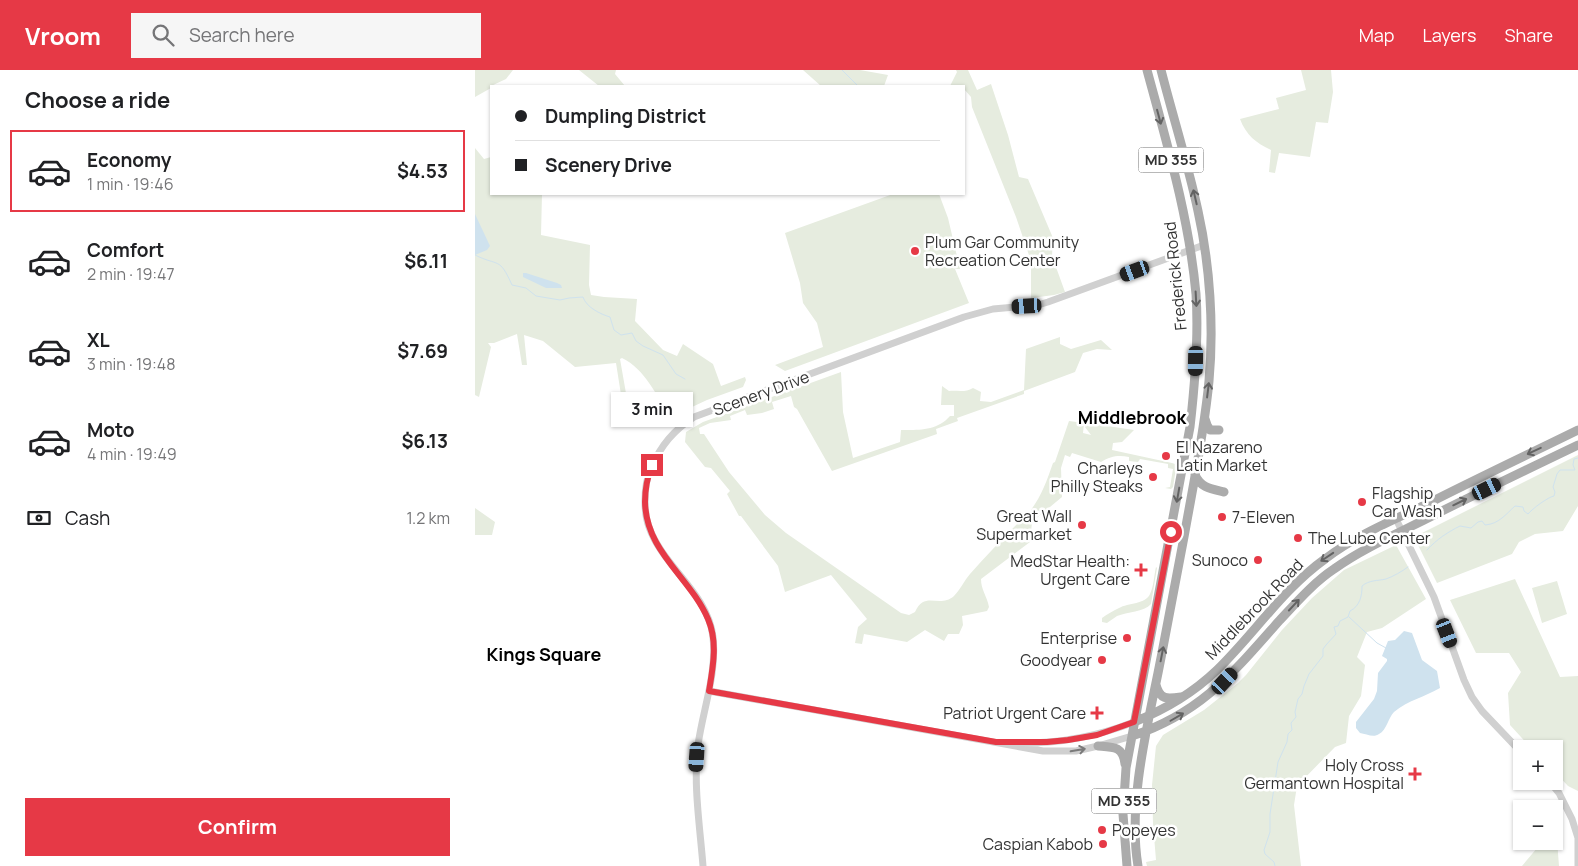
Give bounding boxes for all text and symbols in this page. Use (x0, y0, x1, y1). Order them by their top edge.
search box (131, 13, 481, 58)
text: Vroom (25, 19, 101, 52)
icon: search (149, 21, 177, 49)
text: Search here (189, 22, 295, 48)
text: Map (1359, 23, 1394, 47)
text: Layers (1422, 23, 1476, 47)
text: Share (1504, 23, 1553, 47)
text: Choose a ride (25, 85, 170, 115)
text: Dumpling District (545, 103, 706, 129)
one-way arrow (1155, 109, 1165, 125)
text: Economy (87, 147, 171, 173)
road number: MD 355 (1139, 148, 1203, 172)
icon: car (27, 149, 72, 194)
text: Scenery Drive (545, 152, 672, 178)
text: $4.53 (397, 158, 448, 184)
text: 1 min · 19:46 (87, 173, 174, 195)
one-way arrow (1190, 190, 1199, 206)
street label: Frederick Road (1158, 221, 1192, 331)
place label: Plum Gar Community Recreation Center (925, 231, 1080, 271)
text: Comfort (87, 237, 164, 263)
icon: car (27, 239, 72, 284)
marker: Plum Gar Community Recreation Center (909, 245, 921, 257)
text: $6.11 (404, 248, 448, 274)
car (1118, 259, 1151, 283)
text: 2 min · 19:47 (87, 263, 175, 285)
one-way arrow (1191, 291, 1200, 307)
car (1011, 298, 1042, 314)
text: XL (87, 327, 110, 353)
icon: car (27, 329, 72, 374)
text: $7.69 (397, 338, 448, 364)
car (1188, 346, 1203, 376)
text: 3 min · 19:48 (87, 353, 176, 375)
street label: Scenery Drive (710, 365, 812, 421)
one-way arrow (1203, 383, 1213, 399)
callout: 3 min (611, 392, 693, 428)
text: 3 min (631, 398, 673, 420)
district label: Middlebrook (1078, 405, 1188, 429)
text: Moto (87, 417, 134, 443)
icon: car (27, 419, 72, 464)
text: $6.13 (401, 428, 448, 454)
place label: El Nazareno Latin Market (1176, 436, 1268, 476)
text: 4 min · 19:49 (87, 443, 177, 465)
one-way arrow (1527, 447, 1542, 456)
marker: El Nazareno Latin Market (1160, 450, 1172, 462)
route end (641, 454, 663, 476)
place label: Charleys Philly Steaks (1051, 457, 1143, 497)
marker: Charleys Philly Steaks (1147, 471, 1159, 483)
car (1470, 476, 1503, 502)
place label: Flagship Car Wash (1372, 482, 1442, 522)
one-way arrow (1172, 486, 1182, 502)
marker: Flagship Car Wash (1356, 496, 1368, 508)
one-way arrow (1453, 497, 1468, 507)
icon: cash (25, 504, 53, 532)
text: Cash (65, 505, 110, 531)
place label: Great Wall Supermarket (976, 505, 1072, 545)
place label: 7-Eleven (1232, 506, 1295, 528)
text: 1.2 km (407, 507, 450, 529)
marker: 7-Eleven (1216, 511, 1228, 523)
marker: Great Wall Supermarket (1076, 519, 1088, 531)
route start (1160, 521, 1182, 543)
place label: The Lube Center (1308, 527, 1431, 549)
marker: The Lube Center (1292, 532, 1304, 544)
place label: Sunoco (1192, 549, 1248, 571)
place label: MedStar Health: Urgent Care (1010, 550, 1130, 590)
one-way arrow (1321, 552, 1335, 562)
street label: Middlebrook Road (1200, 554, 1308, 664)
marker: Sunoco (1252, 554, 1264, 566)
marker: MedStar Health: Urgent Care (1134, 563, 1148, 577)
one-way arrow (1288, 599, 1300, 612)
car (1434, 616, 1459, 650)
place label: Enterprise (1040, 627, 1117, 649)
marker: Enterprise (1121, 632, 1133, 644)
district label: Kings Square (487, 642, 602, 666)
one-way arrow (1157, 646, 1167, 662)
place label: Goodyear (1020, 649, 1092, 671)
marker: Goodyear (1096, 654, 1108, 666)
car (1209, 665, 1240, 697)
place label: Patriot Urgent Care (943, 702, 1086, 724)
marker: Patriot Urgent Care (1090, 706, 1104, 720)
one-way arrow (1169, 711, 1183, 721)
map controls (1513, 740, 1563, 850)
button: + (1513, 740, 1563, 790)
car (688, 742, 705, 772)
one-way arrow (1070, 745, 1086, 755)
place label: Holy Cross Germantown Hospital (1244, 754, 1404, 794)
marker: Holy Cross Germantown Hospital (1408, 767, 1422, 781)
road number: MD 355 (1091, 788, 1157, 814)
button: Confirm (25, 798, 450, 856)
button: − (1513, 800, 1563, 850)
place label: Popeyes (1112, 819, 1176, 841)
marker: Popeyes (1096, 824, 1108, 836)
place label: Caspian Kabob (983, 833, 1093, 855)
marker: Caspian Kabob (1097, 838, 1109, 850)

